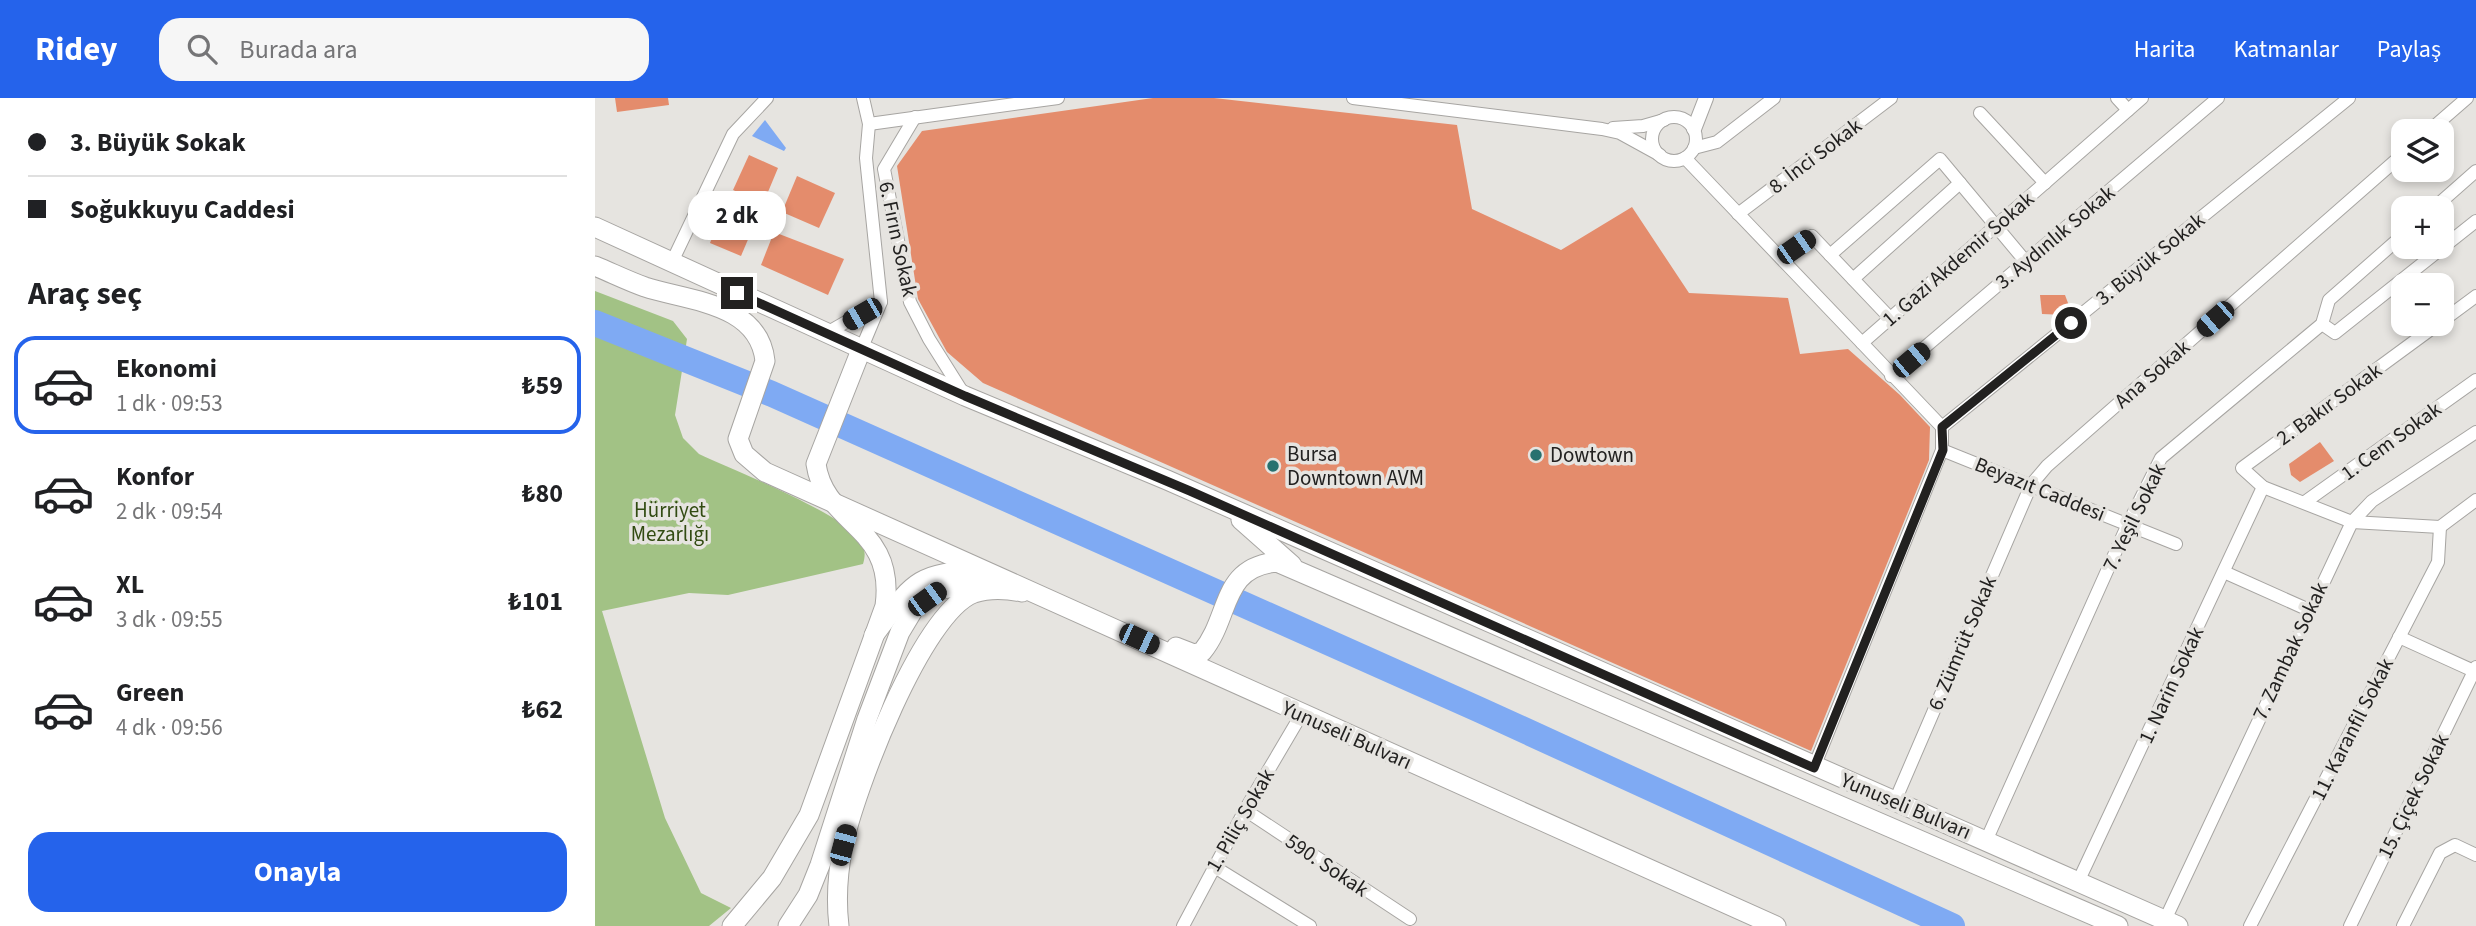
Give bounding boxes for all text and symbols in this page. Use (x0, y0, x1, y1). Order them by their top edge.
search box (159, 18, 649, 81)
text: Ridey (35, 26, 117, 73)
icon: search (183, 30, 221, 68)
text: Burada ara (239, 31, 358, 68)
text: Harita (2134, 32, 2195, 67)
text: Katmanlar (2233, 32, 2339, 67)
text: Paylaş (2377, 32, 2441, 67)
street label: 8. İnci Sokak (1762, 111, 1868, 201)
map controls (2391, 119, 2454, 336)
button: layers (2391, 119, 2454, 182)
text: 3. Büyük Sokak (70, 124, 246, 161)
street label: 3. Aydınlık Sokak (1989, 178, 2122, 296)
street label: 6. Fırın Sokak (871, 179, 925, 300)
street label: 1. Gazi Akdemir Sokak (1875, 184, 2041, 334)
text: Soğukkuyu Caddesi (70, 191, 295, 228)
callout: 2 dk (688, 192, 786, 240)
button: + (2391, 196, 2454, 259)
text: 2 dk (716, 199, 758, 232)
street label: 3. Büyük Sokak (2089, 205, 2212, 313)
car (1773, 226, 1820, 268)
text: Araç seç (28, 271, 142, 317)
button: − (2391, 273, 2454, 336)
route end (721, 277, 753, 309)
car (839, 294, 886, 334)
car (2193, 297, 2238, 341)
route start (2055, 307, 2087, 339)
street label: Ana Sokak (2108, 332, 2197, 415)
car (1889, 338, 1934, 382)
text: Ekonomi (116, 350, 217, 387)
icon: car (32, 354, 95, 417)
street label: 2. Bakır Sokak (2270, 355, 2388, 452)
text: ₺59 (522, 367, 563, 404)
text: 1 dk · 09:53 (116, 387, 223, 420)
street label: 1. Cem Sokak (2335, 394, 2448, 488)
place label: Bursa Downtown AVM (1287, 439, 1424, 493)
place label: Dowtown (1550, 440, 1634, 470)
marker: Dowtown (1528, 447, 1544, 463)
street label: Beyazıt Caddesi (1970, 449, 2110, 529)
street label: 7. Yeşil Sokak (2095, 457, 2173, 576)
text: Konfor (116, 458, 194, 495)
marker: Bursa Downtown AVM (1265, 458, 1281, 474)
icon: car (32, 462, 95, 525)
text: ₺80 (522, 475, 563, 512)
text: 2 dk · 09:54 (116, 495, 223, 528)
park label: Hürriyet Mezarlığı (631, 495, 709, 549)
text: XL (116, 566, 144, 603)
icon: car (32, 570, 95, 633)
street label: 6. Zümrüt Sokak (1920, 571, 2004, 715)
street label: 7. Zambak Sokak (2245, 577, 2335, 725)
car (904, 578, 951, 620)
text: ₺101 (508, 583, 563, 620)
text: 3 dk · 09:55 (116, 603, 223, 636)
car (1116, 621, 1163, 657)
street label: 1. Narin Sokak (2131, 621, 2211, 748)
street label: 11. Karanfil Sokak (2303, 652, 2401, 806)
text: Green (116, 674, 184, 711)
icon: car (32, 678, 95, 741)
text: ₺62 (522, 691, 563, 728)
street label: Yunuseli Bulvarı (1276, 693, 1417, 777)
text: 4 dk · 09:56 (116, 711, 223, 744)
street label: 15. Çiçek Sokak (2370, 728, 2456, 863)
street label: 1. Piliç Sokak (1198, 762, 1282, 877)
street label: Yunuseli Bulvarı (1835, 765, 1976, 847)
car (828, 822, 859, 868)
street label: 590. Sokak (1279, 826, 1375, 904)
button: Onayla (28, 832, 567, 912)

